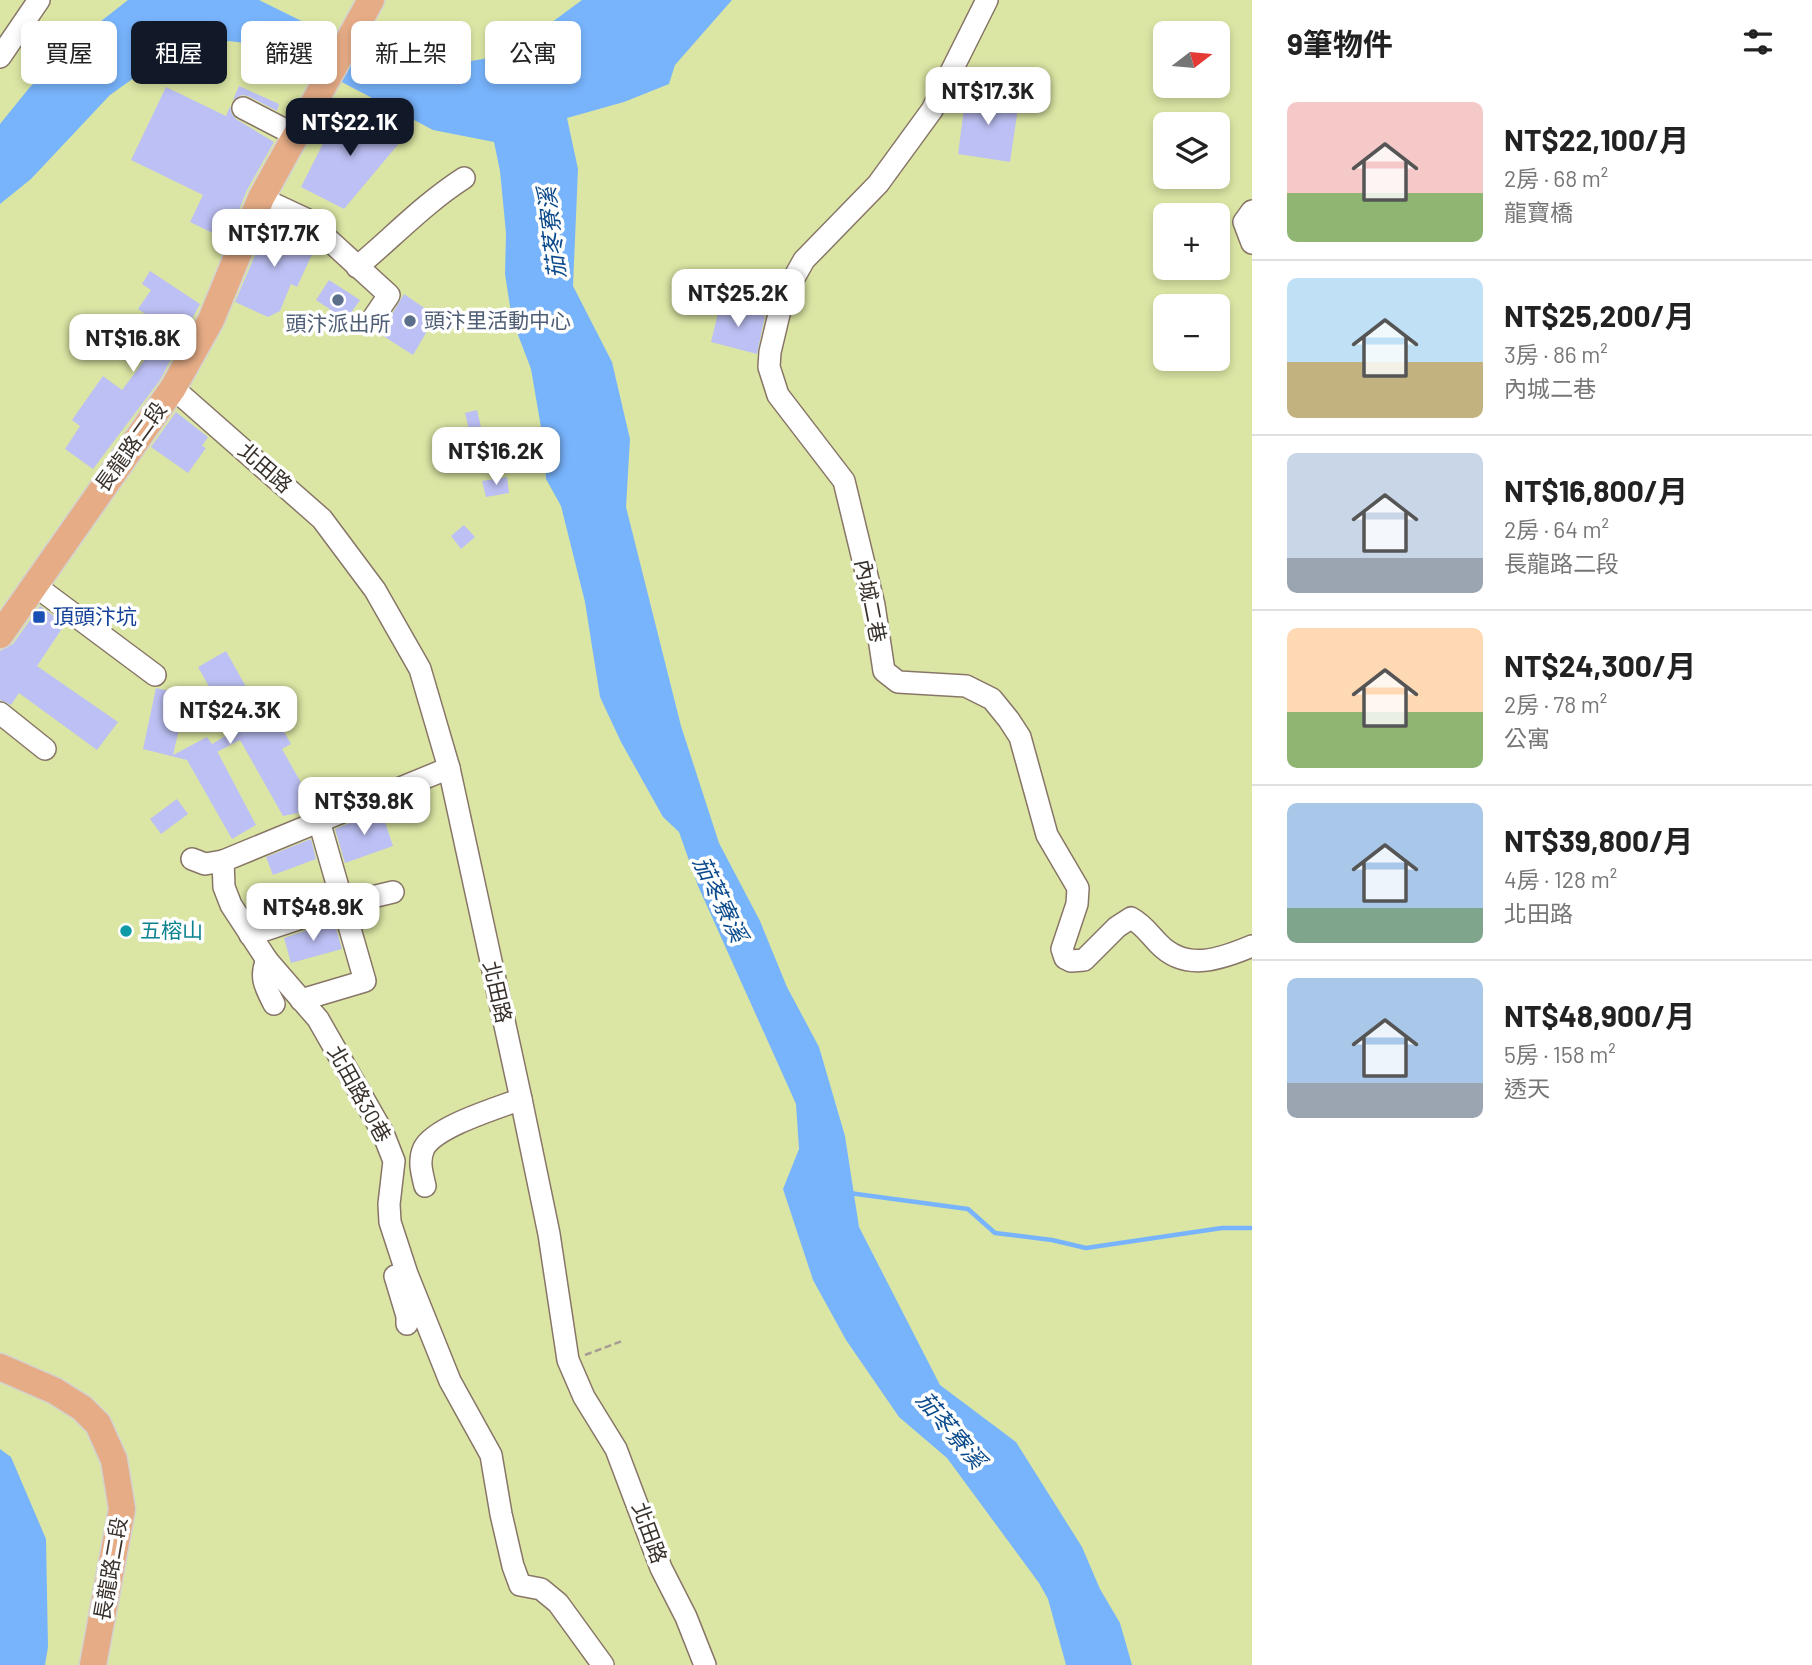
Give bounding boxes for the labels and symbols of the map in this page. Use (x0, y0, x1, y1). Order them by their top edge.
north arrow (1153, 21, 1230, 98)
pin: NT$17.3K (916, 68, 1060, 127)
pin: NT$22.1K (278, 99, 422, 158)
water label: 茄苳寮溪 (531, 183, 571, 280)
pin: NT$17.7K (202, 210, 346, 269)
pin: NT$25.2K (666, 270, 810, 329)
marker: 頭汴派出所 (330, 292, 346, 308)
place label: 頭汴里活動中心 (424, 307, 571, 332)
place label: 頭汴派出所 (286, 310, 391, 335)
marker: 頭汴里活動中心 (402, 313, 418, 329)
pin: NT$16.8K (61, 314, 205, 374)
street label: 長龍路二段 (89, 396, 171, 496)
pin: NT$16.2K (424, 428, 568, 487)
street label: 北田路 (234, 437, 298, 497)
street label: 內城二巷 (851, 557, 892, 644)
place label: 頂頭汴坑 (53, 603, 137, 628)
marker: 頂頭汴坑 (31, 609, 47, 625)
pin: NT$24.3K (158, 686, 302, 746)
pin: NT$39.8K (292, 778, 436, 837)
water label: 茄苳寮溪 (688, 851, 755, 949)
pin: NT$48.9K (241, 884, 385, 943)
place label: 五榕山 (140, 917, 203, 942)
marker: 五榕山 (118, 923, 134, 939)
street label: 北田路 (479, 958, 518, 1025)
street label: 北田路30巷 (324, 1041, 397, 1146)
water label: 茄苳寮溪 (911, 1385, 994, 1476)
street label: 北田路 (628, 1499, 673, 1566)
street label: 長龍路二段 (88, 1515, 131, 1623)

